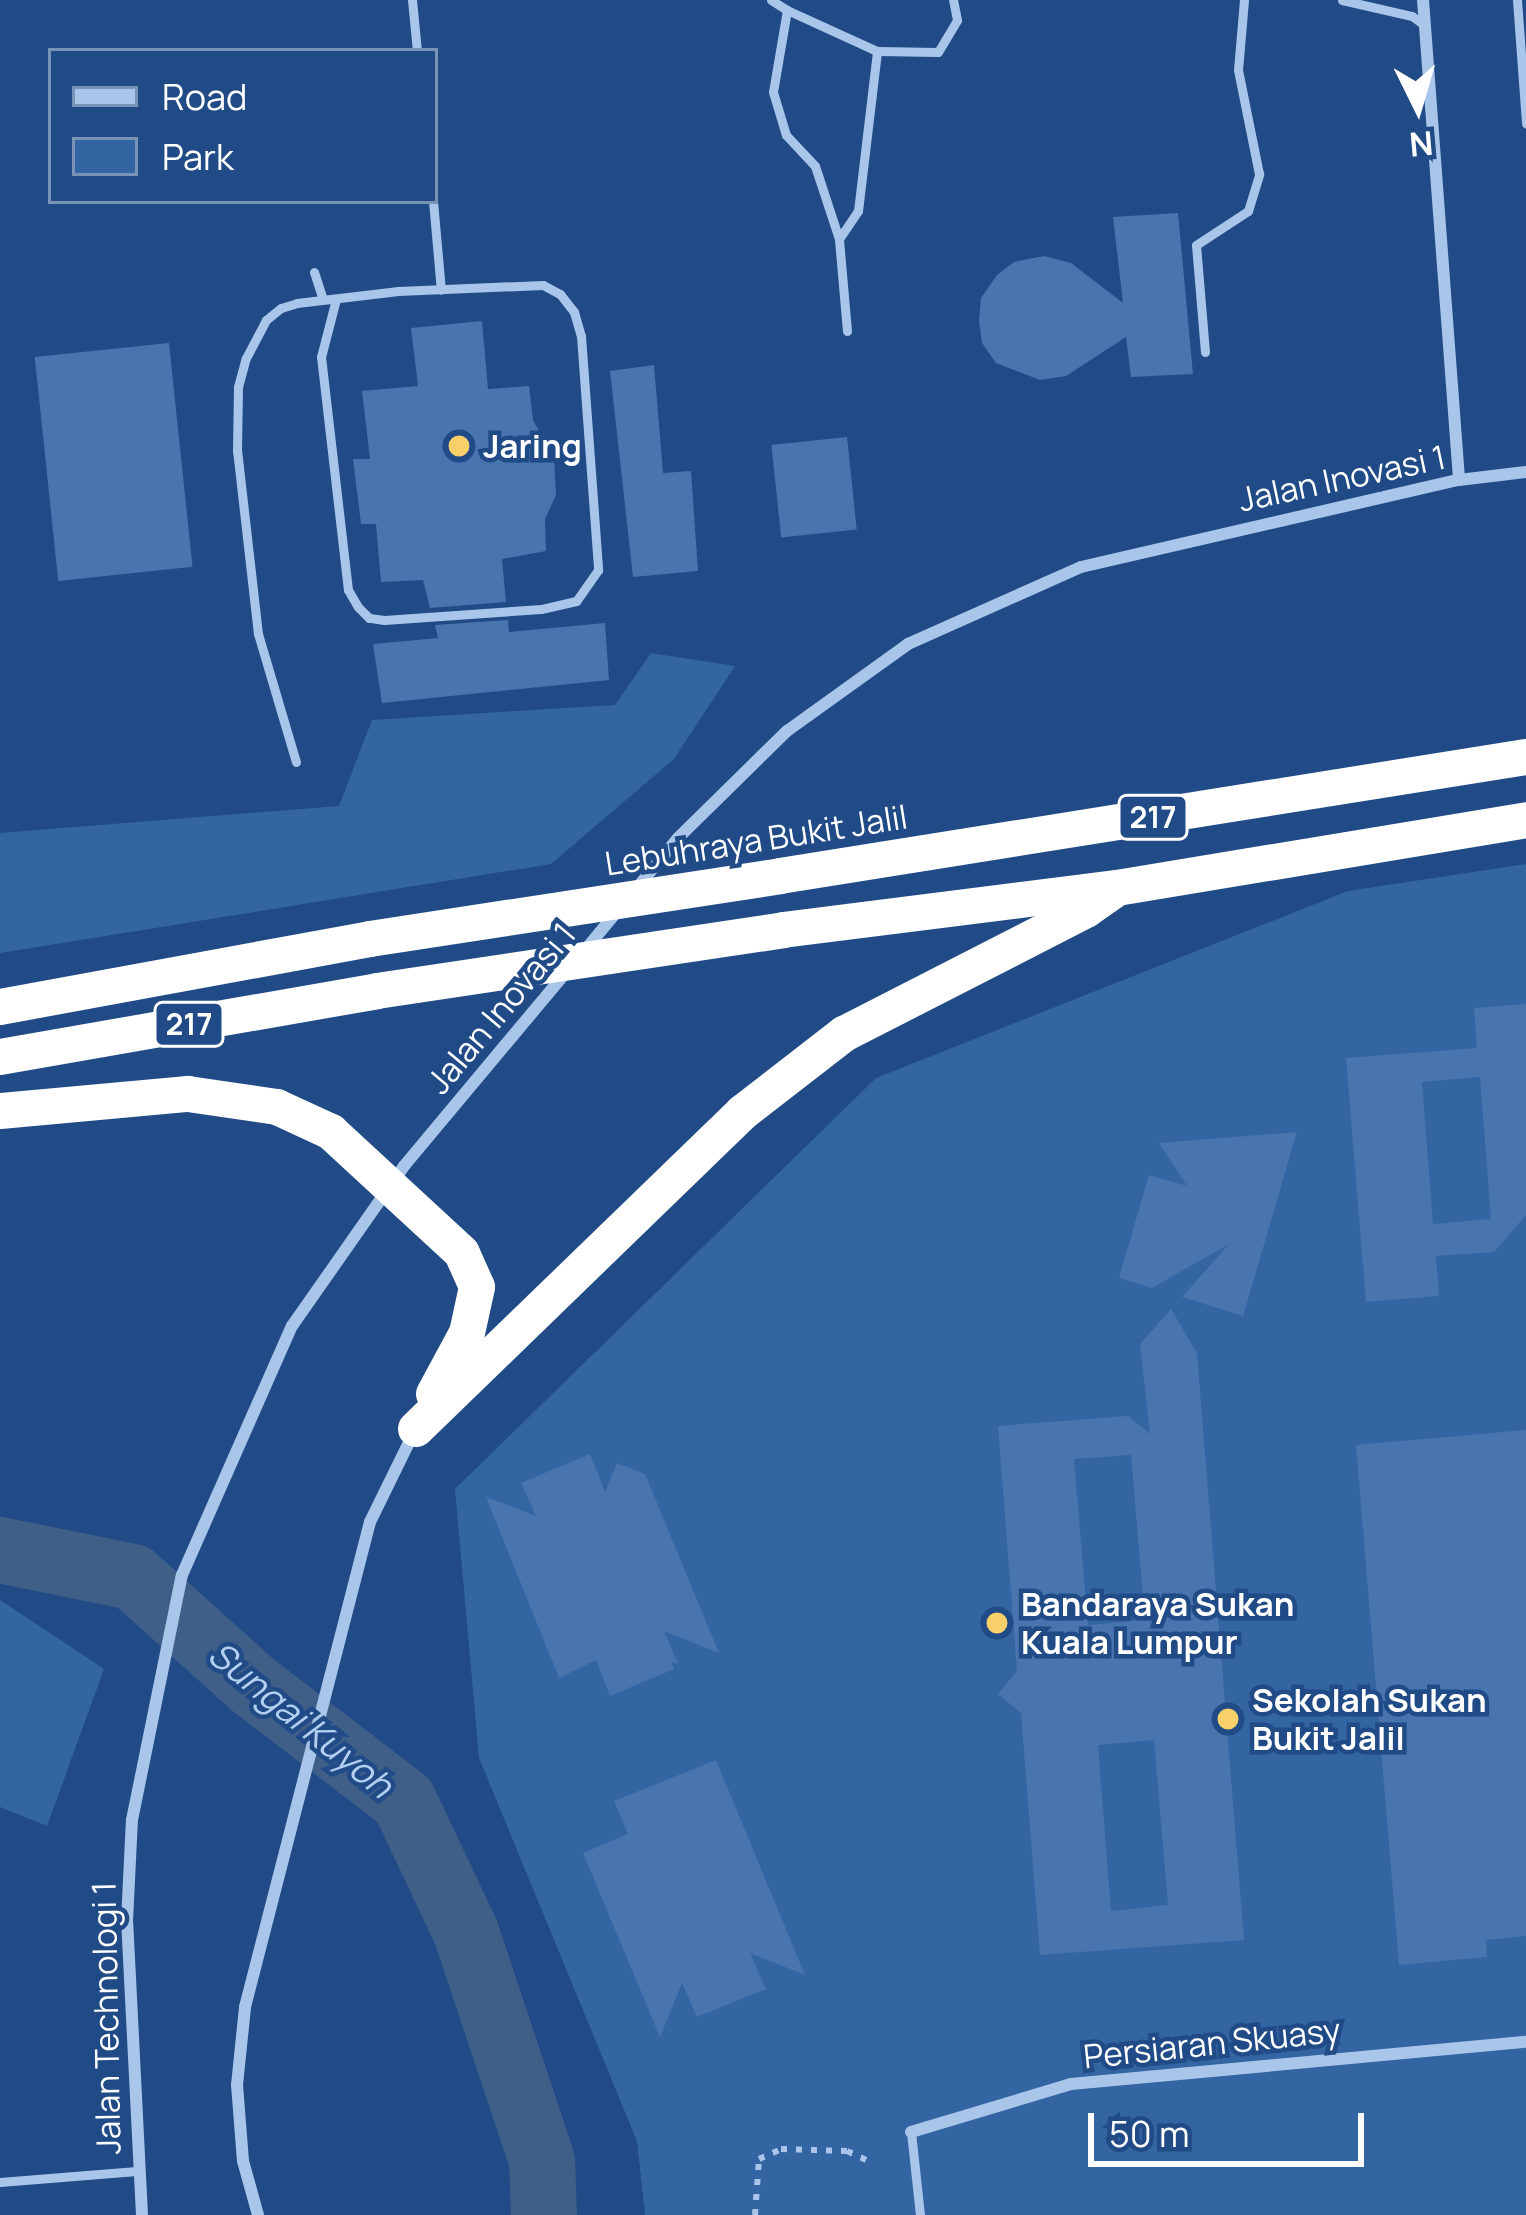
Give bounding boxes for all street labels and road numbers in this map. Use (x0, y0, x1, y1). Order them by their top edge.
street label: Jalan Inovasi 1 (1235, 437, 1449, 519)
road number: 217 (1117, 793, 1189, 841)
street label: Lebuhraya Bukit Jalil (602, 797, 910, 883)
street label: Jalan Inovasi 1 (418, 915, 584, 1101)
road number: 217 (153, 1000, 225, 1048)
street label: Jalan Technologi 1 (84, 1881, 128, 2155)
street label: Persiaran Skuasy (1082, 2010, 1342, 2076)

